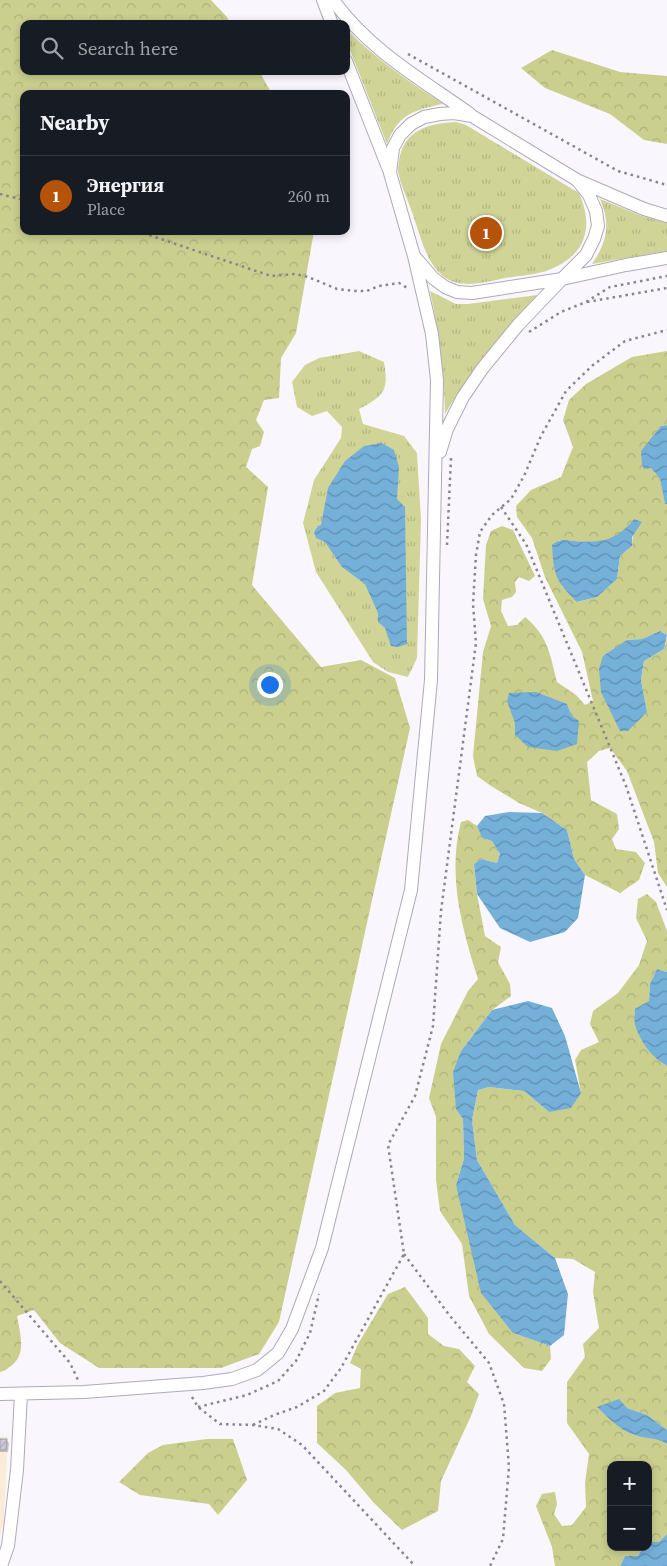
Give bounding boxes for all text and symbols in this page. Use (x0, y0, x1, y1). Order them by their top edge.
search box (20, 20, 350, 75)
icon: search (38, 34, 66, 62)
text: Search here (78, 35, 178, 61)
text: Nearby (40, 108, 110, 137)
text: Энергия (87, 172, 164, 198)
text: 1 (52, 185, 60, 207)
text: 260 m (288, 185, 330, 207)
text: Place (87, 198, 125, 220)
pin: 1 (470, 214, 502, 252)
your location (257, 672, 283, 698)
map controls (607, 1461, 652, 1551)
button: + (607, 1461, 652, 1506)
button: − (607, 1506, 652, 1551)

